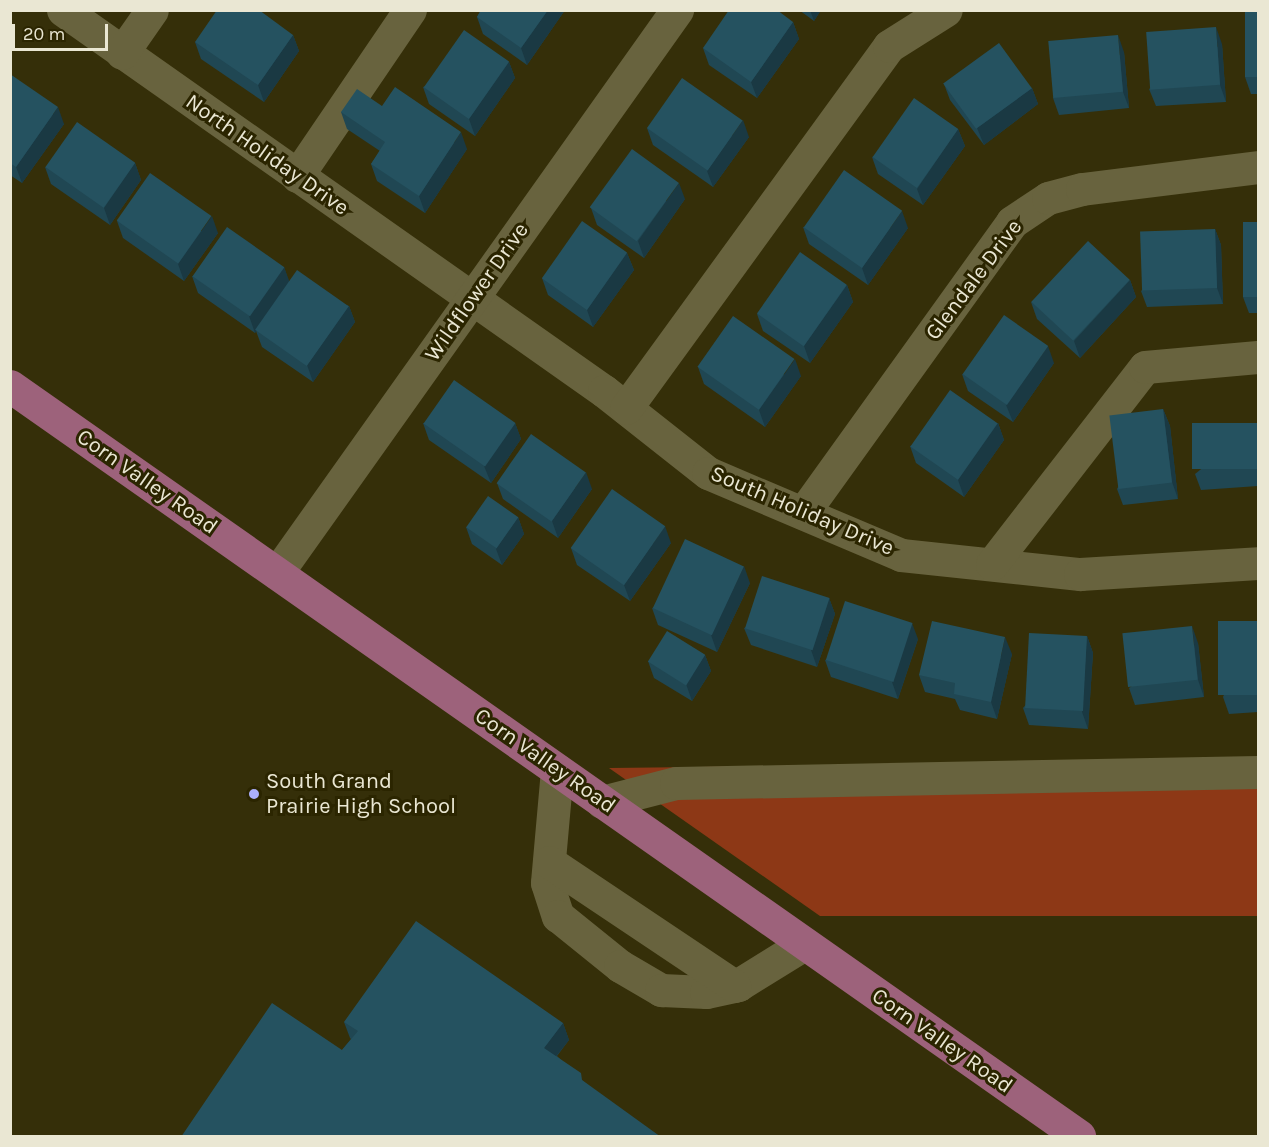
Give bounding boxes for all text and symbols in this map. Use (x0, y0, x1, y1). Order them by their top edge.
scale bar (15, 12, 111, 50)
text: 20 m (23, 23, 65, 45)
street label: North Holiday Drive (180, 89, 354, 221)
street label: Glendale Drive (920, 215, 1028, 345)
street label: Wildflower Drive (419, 218, 535, 366)
street label: Corn Valley Road (72, 424, 222, 540)
street label: South Holiday Drive (706, 460, 898, 562)
street label: Corn Valley Road (470, 703, 620, 819)
place label: South Grand Prairie High School (266, 768, 456, 819)
marker: South Grand Prairie High School (247, 787, 261, 801)
street label: Corn Valley Road (867, 983, 1017, 1099)

